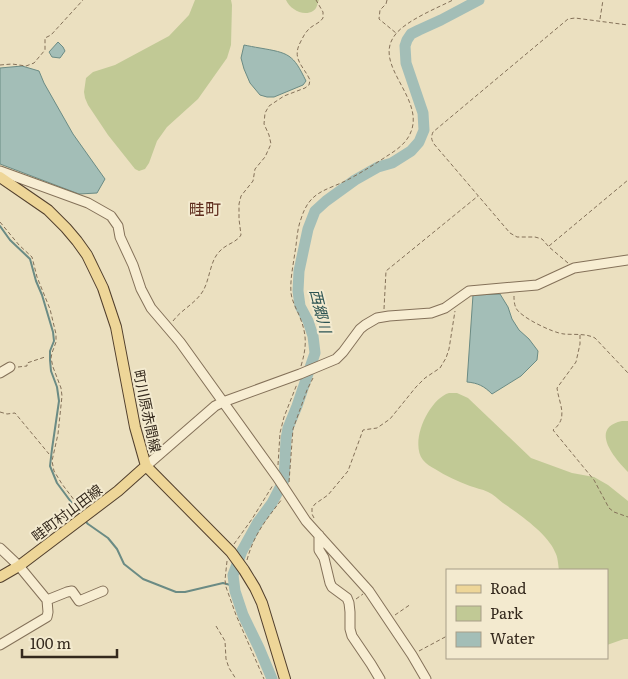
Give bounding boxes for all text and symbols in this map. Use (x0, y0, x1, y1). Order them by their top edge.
district label: 畦町 (189, 196, 221, 220)
water label: 西郷川 (305, 286, 339, 337)
street label: 町川原赤間線 (129, 368, 166, 454)
street label: 畦町村山田線 (27, 479, 106, 545)
legend (446, 569, 608, 659)
text: Road (490, 576, 526, 599)
text: Park (490, 601, 524, 624)
scale bar (22, 626, 118, 658)
text: Water (490, 626, 535, 649)
text: 100 m (30, 631, 71, 654)

